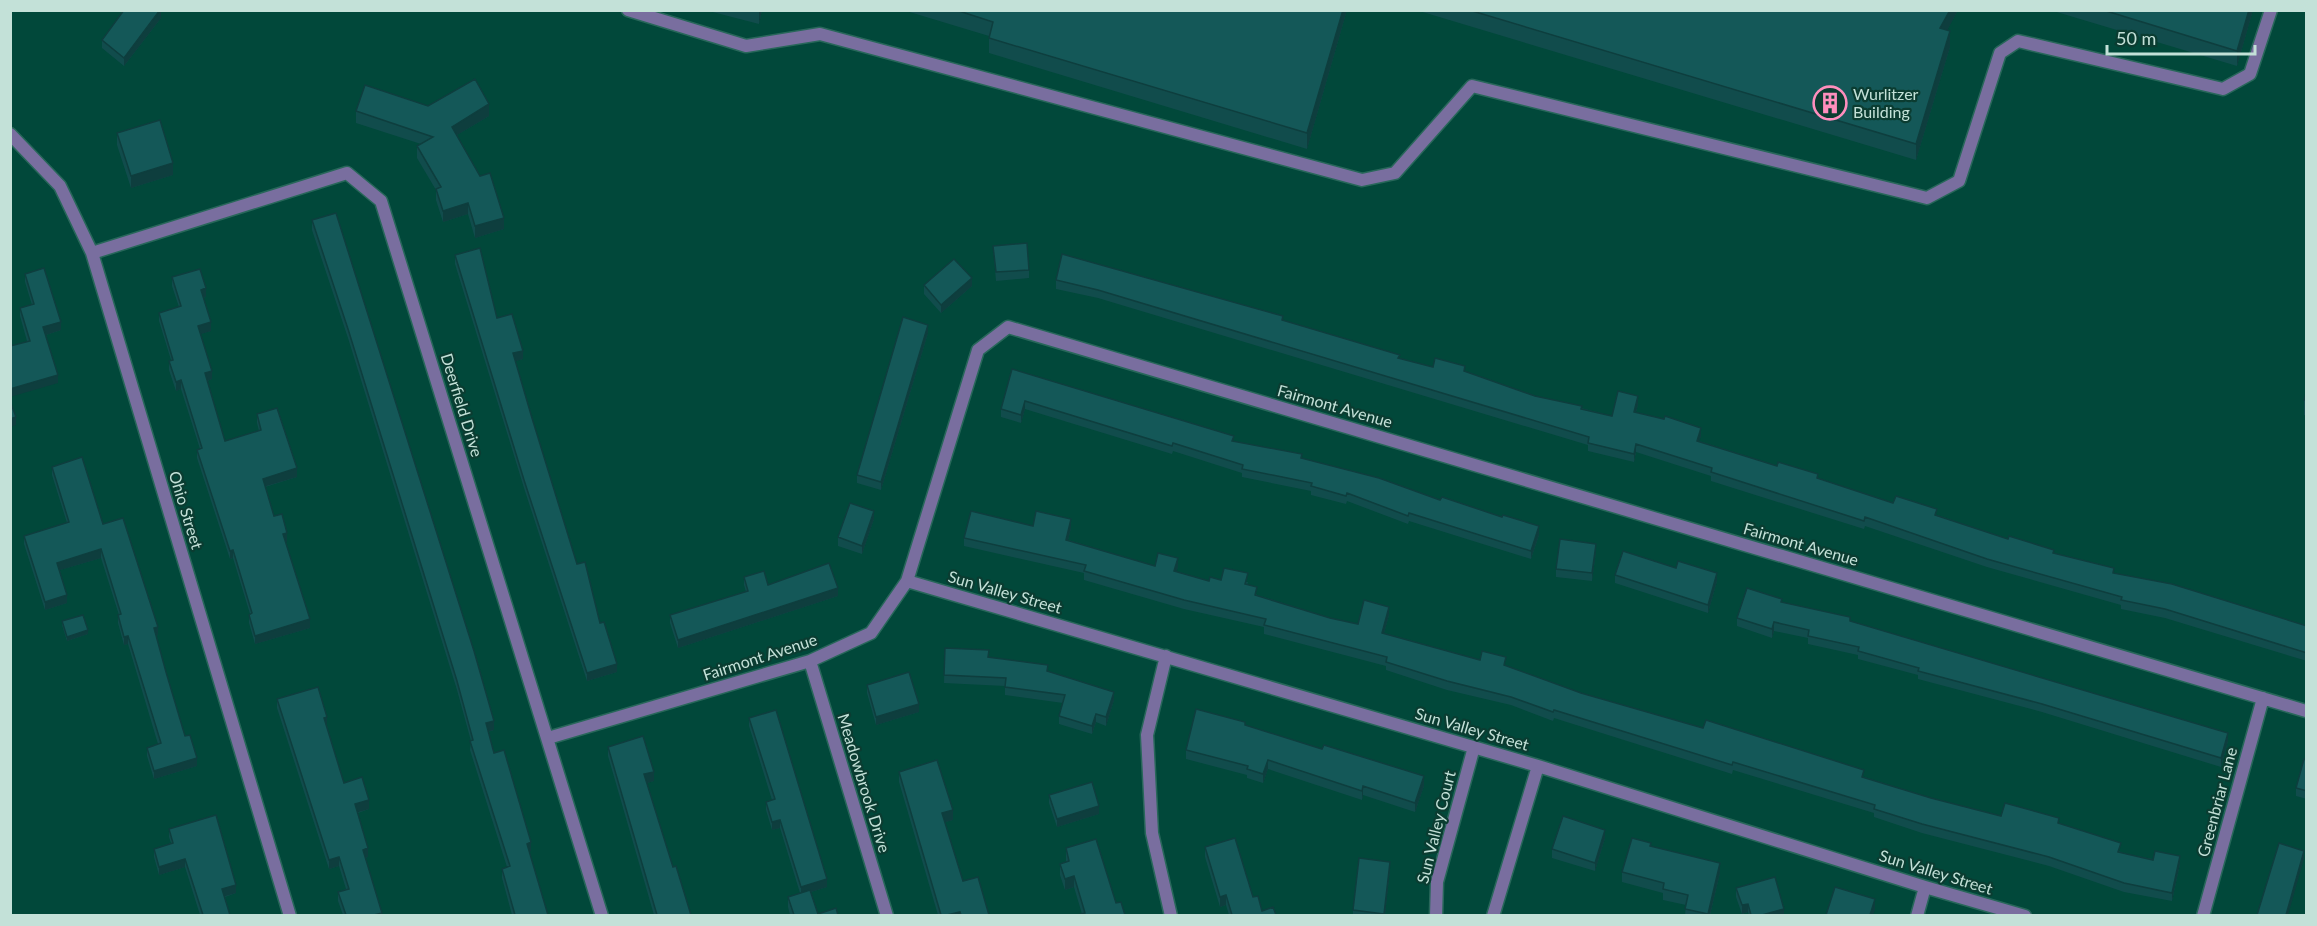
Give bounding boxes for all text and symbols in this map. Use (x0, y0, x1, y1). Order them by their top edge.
scale bar (2107, 18, 2256, 56)
text: 50 m (2116, 27, 2156, 49)
place label: Wurlitzer Building (1853, 84, 1919, 121)
building icon: Wurlitzer Building (1812, 85, 1848, 121)
street label: Deerfield Drive (438, 351, 487, 459)
street label: Fairmont Avenue (1275, 380, 1395, 431)
street label: Ohio Street (166, 468, 207, 551)
street label: Fairmont Avenue (1741, 518, 1861, 569)
street label: Sun Valley Street (946, 566, 1064, 617)
street label: Fairmont Avenue (700, 629, 819, 684)
street label: Sun Valley Street (1413, 703, 1531, 754)
street label: Meadowbrook Drive (834, 711, 895, 855)
street label: Greenbriar Lane (2193, 745, 2240, 859)
street label: Sun Valley Court (1412, 768, 1459, 885)
street label: Sun Valley Street (1877, 845, 1995, 898)

